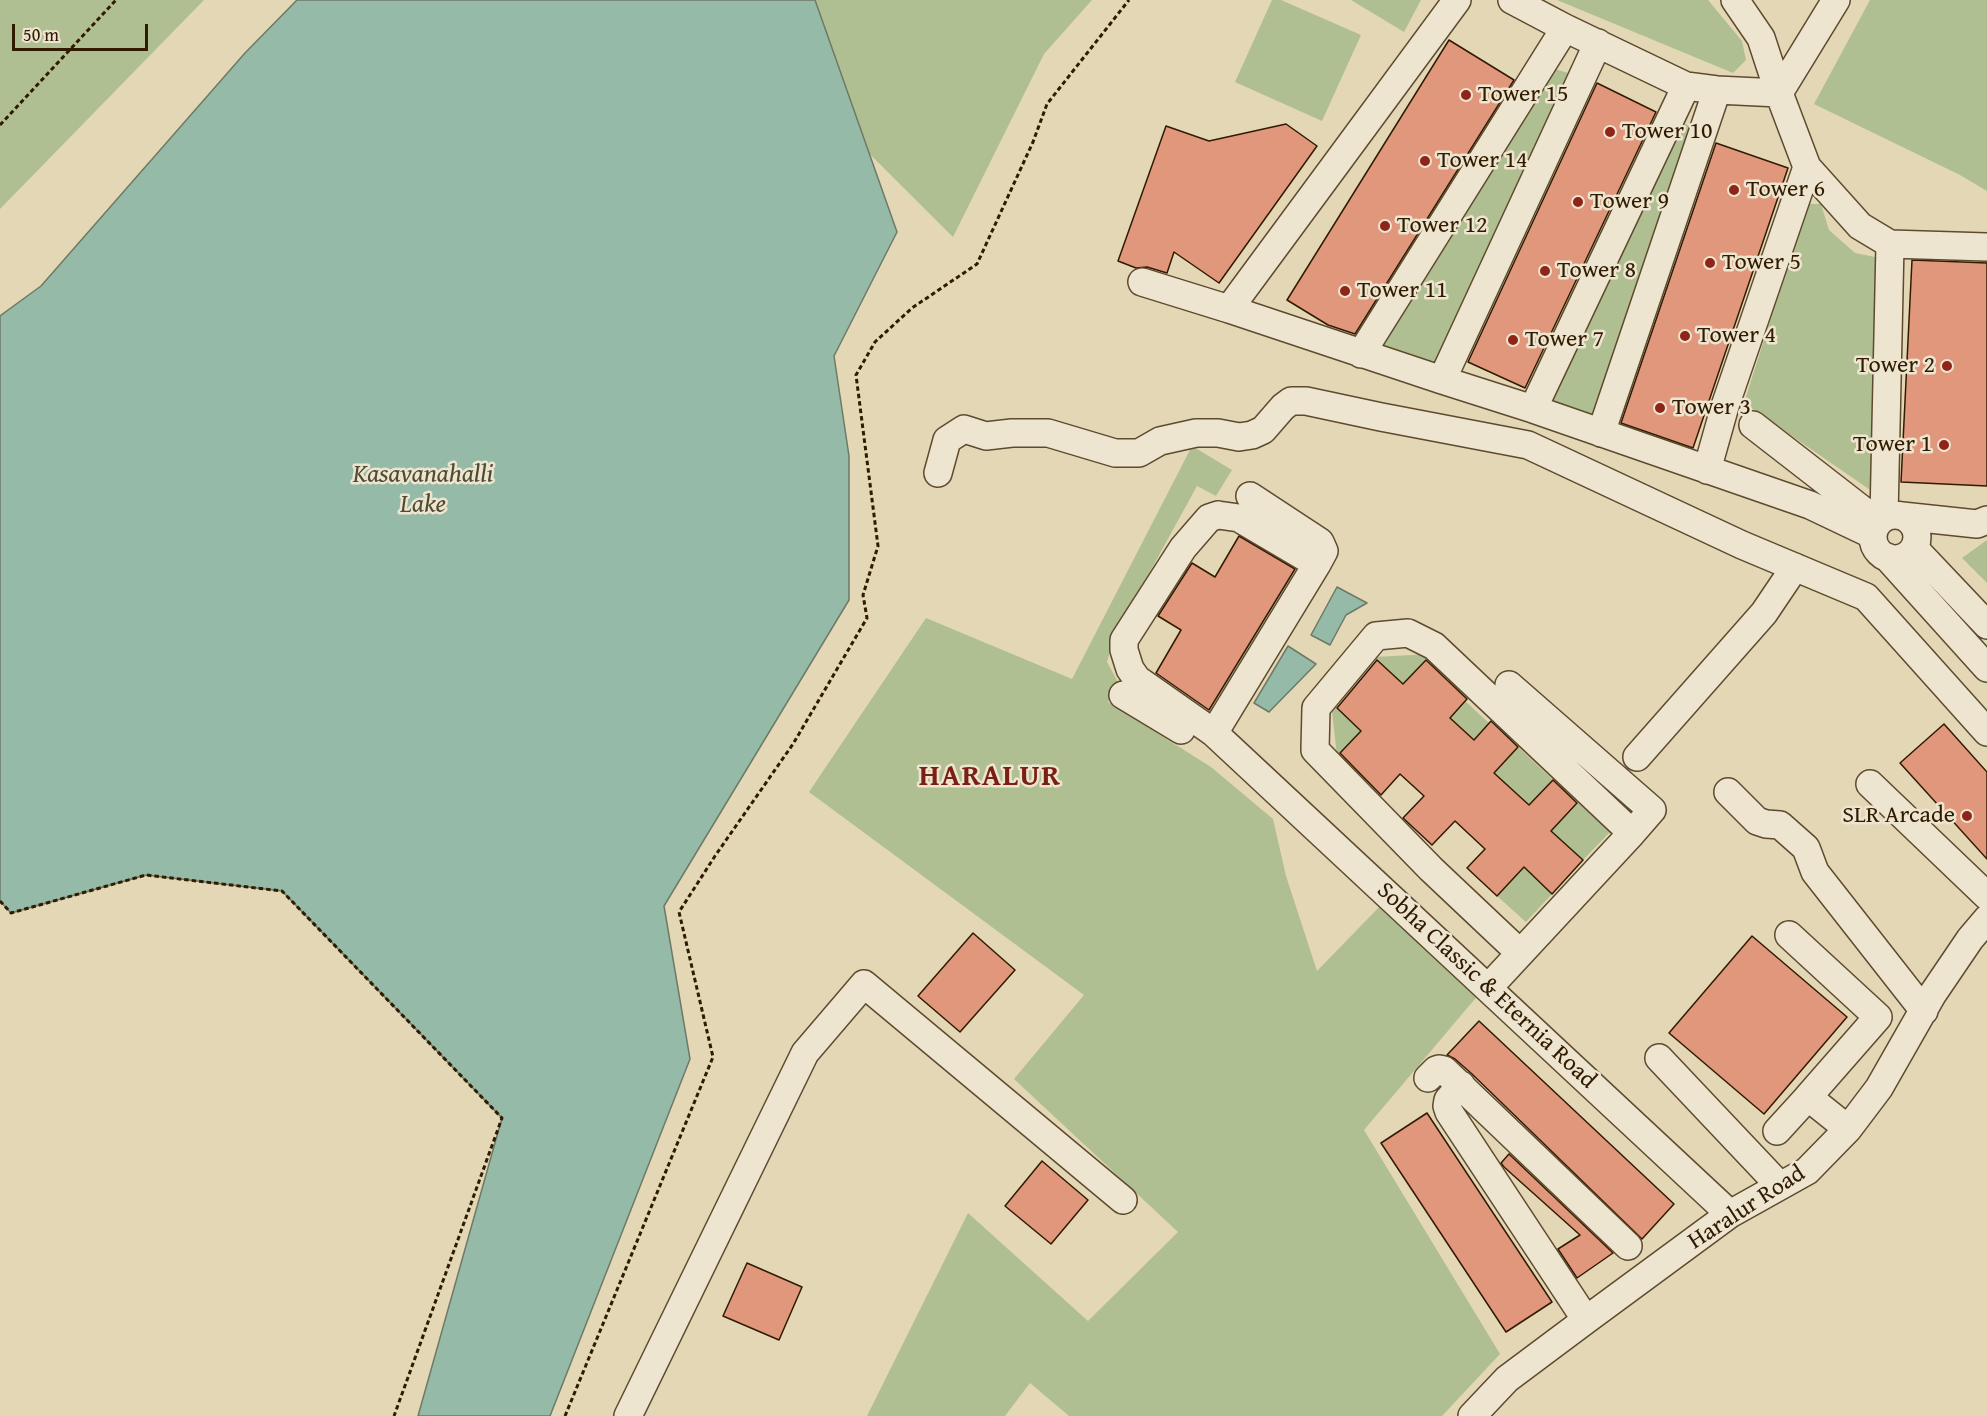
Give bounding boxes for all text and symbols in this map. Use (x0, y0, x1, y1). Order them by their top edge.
scale bar (15, 12, 152, 50)
text: 50 m (23, 21, 59, 48)
place label: Tower 15 (1478, 81, 1569, 109)
marker: Tower 15 (1459, 88, 1473, 102)
place label: Tower 10 (1622, 118, 1713, 146)
marker: Tower 10 (1603, 125, 1617, 139)
place label: Tower 14 (1437, 147, 1528, 175)
marker: Tower 14 (1418, 154, 1432, 168)
place label: Tower 6 (1746, 176, 1825, 204)
marker: Tower 6 (1727, 183, 1741, 197)
place label: Tower 9 (1590, 188, 1669, 216)
marker: Tower 9 (1571, 195, 1585, 209)
place label: Tower 12 (1397, 212, 1488, 240)
marker: Tower 12 (1378, 219, 1392, 233)
place label: Tower 5 (1722, 249, 1801, 277)
marker: Tower 5 (1703, 256, 1717, 270)
place label: Tower 8 (1557, 257, 1636, 285)
marker: Tower 8 (1538, 264, 1552, 278)
place label: Tower 11 (1357, 277, 1448, 305)
marker: Tower 11 (1338, 284, 1352, 298)
place label: Tower 4 (1697, 322, 1776, 350)
place label: Tower 7 (1525, 326, 1604, 354)
marker: Tower 4 (1678, 329, 1692, 343)
marker: Tower 7 (1506, 333, 1520, 347)
place label: Tower 2 (1856, 352, 1935, 380)
marker: Tower 2 (1940, 359, 1954, 373)
place label: Tower 3 (1672, 394, 1751, 422)
marker: Tower 3 (1653, 401, 1667, 415)
place label: Tower 1 (1853, 431, 1932, 459)
marker: Tower 1 (1937, 438, 1951, 452)
water label: Kasavanahalli Lake (353, 459, 493, 520)
district label: HARALUR (919, 759, 1061, 795)
place label: SLR Arcade (1842, 802, 1955, 830)
marker: SLR Arcade (1960, 809, 1974, 823)
street label: Sobha Classic & Eternia Road (1370, 877, 1602, 1095)
street label: Haralur Road (1683, 1160, 1811, 1256)

